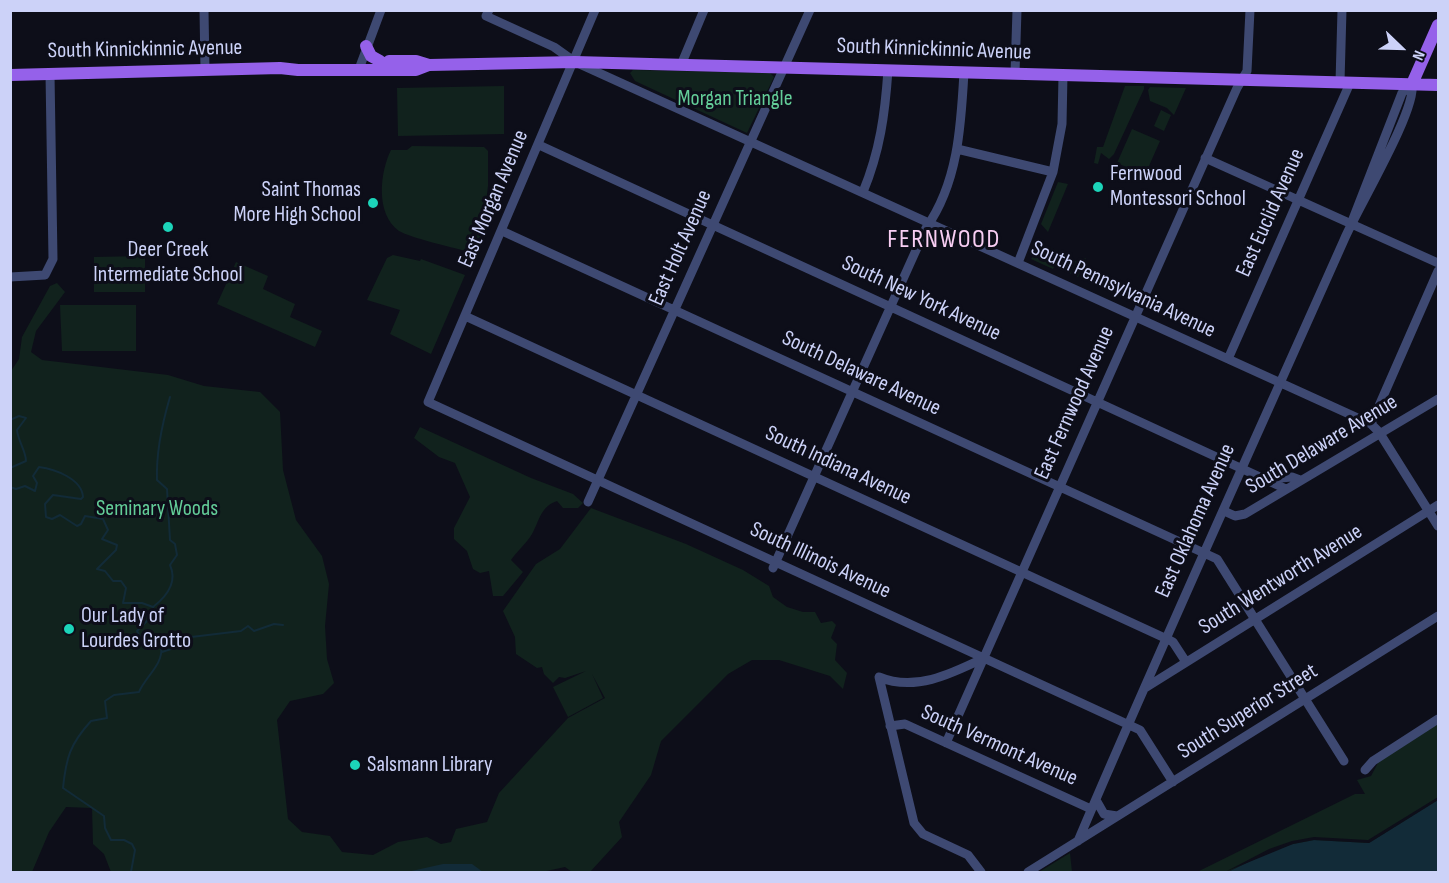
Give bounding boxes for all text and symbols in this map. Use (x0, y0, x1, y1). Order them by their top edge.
north arrow (1371, 18, 1431, 78)
street label: South Kinnickinnic Avenue (836, 33, 1032, 67)
street label: South Kinnickinnic Avenue (47, 35, 243, 65)
text: N (1408, 48, 1428, 63)
park label: Morgan Triangle (677, 86, 793, 112)
street label: East Morgan Avenue (453, 126, 535, 272)
street label: East Euclid Avenue (1231, 145, 1311, 281)
place label: Fernwood Montessori School (1110, 161, 1246, 212)
place label: Saint Thomas More High School (234, 177, 361, 228)
marker: Fernwood Montessori School (1091, 180, 1105, 194)
street label: East Holt Avenue (644, 186, 718, 310)
marker: Saint Thomas More High School (366, 196, 380, 210)
marker: Deer Creek Intermediate School (161, 220, 175, 234)
district label: FERNWOOD (887, 224, 1001, 256)
street label: South Pennsylvania Avenue (1026, 236, 1220, 344)
place label: Deer Creek Intermediate School (93, 237, 243, 288)
street label: South New York Avenue (837, 251, 1005, 347)
street label: East Fernwood Avenue (1029, 322, 1121, 484)
street label: South Delaware Avenue (777, 326, 945, 422)
street label: South Delaware Avenue (1241, 389, 1403, 501)
street label: South Indiana Avenue (761, 421, 915, 511)
street label: East Oklahoma Avenue (1150, 440, 1242, 602)
park label: Seminary Woods (96, 496, 218, 522)
street label: South Illinois Avenue (745, 517, 895, 605)
street label: South Wentworth Avenue (1194, 519, 1368, 641)
place label: Our Lady of Lourdes Grotto (81, 603, 191, 654)
marker: Our Lady of Lourdes Grotto (62, 622, 76, 636)
street label: South Superior Street (1173, 658, 1323, 766)
street label: South Vermont Avenue (917, 700, 1081, 792)
place label: Salsmann Library (367, 752, 493, 778)
marker: Salsmann Library (348, 758, 362, 772)

